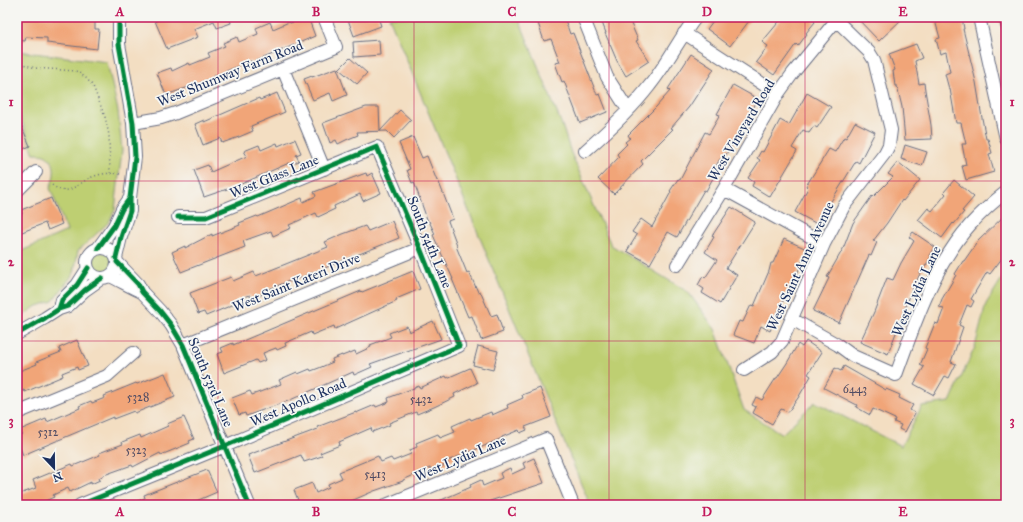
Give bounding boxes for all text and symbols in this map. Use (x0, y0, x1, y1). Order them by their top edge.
text: A (115, 4, 125, 20)
text: B (312, 4, 321, 20)
text: C (508, 4, 517, 20)
text: D (702, 4, 712, 20)
text: E (898, 4, 908, 20)
street label: West Shumway Farm Road (155, 36, 305, 110)
street label: West Vineyard Road (704, 76, 779, 184)
text: 1 (8, 94, 14, 110)
text: 1 (1009, 94, 1015, 110)
street label: West Glass Lane (227, 151, 321, 202)
street label: South 54th Lane (403, 194, 456, 291)
street label: West Saint Anne Avenue (763, 199, 838, 333)
street label: West Lydia Lane (888, 243, 945, 339)
street label: West Saint Kateri Drive (230, 249, 363, 316)
text: 2 (8, 254, 15, 270)
text: 2 (1009, 254, 1016, 270)
street label: South 53rd Lane (184, 335, 237, 430)
street label: West Apollo Road (248, 375, 349, 430)
house number: 6443 (843, 382, 867, 396)
house number: 5328 (127, 390, 149, 404)
house number: 5432 (410, 392, 432, 406)
text: 3 (8, 413, 14, 429)
text: 3 (1009, 413, 1015, 429)
house number: 5312 (37, 425, 59, 439)
street label: West Lydia Lane (412, 431, 509, 485)
house number: 5323 (125, 443, 147, 457)
north arrow (34, 448, 74, 488)
house number: 5413 (364, 467, 386, 481)
text: N (50, 469, 64, 485)
text: A (115, 504, 125, 520)
text: B (312, 504, 321, 520)
text: C (508, 504, 517, 520)
text: D (702, 504, 712, 520)
text: E (898, 504, 908, 520)

